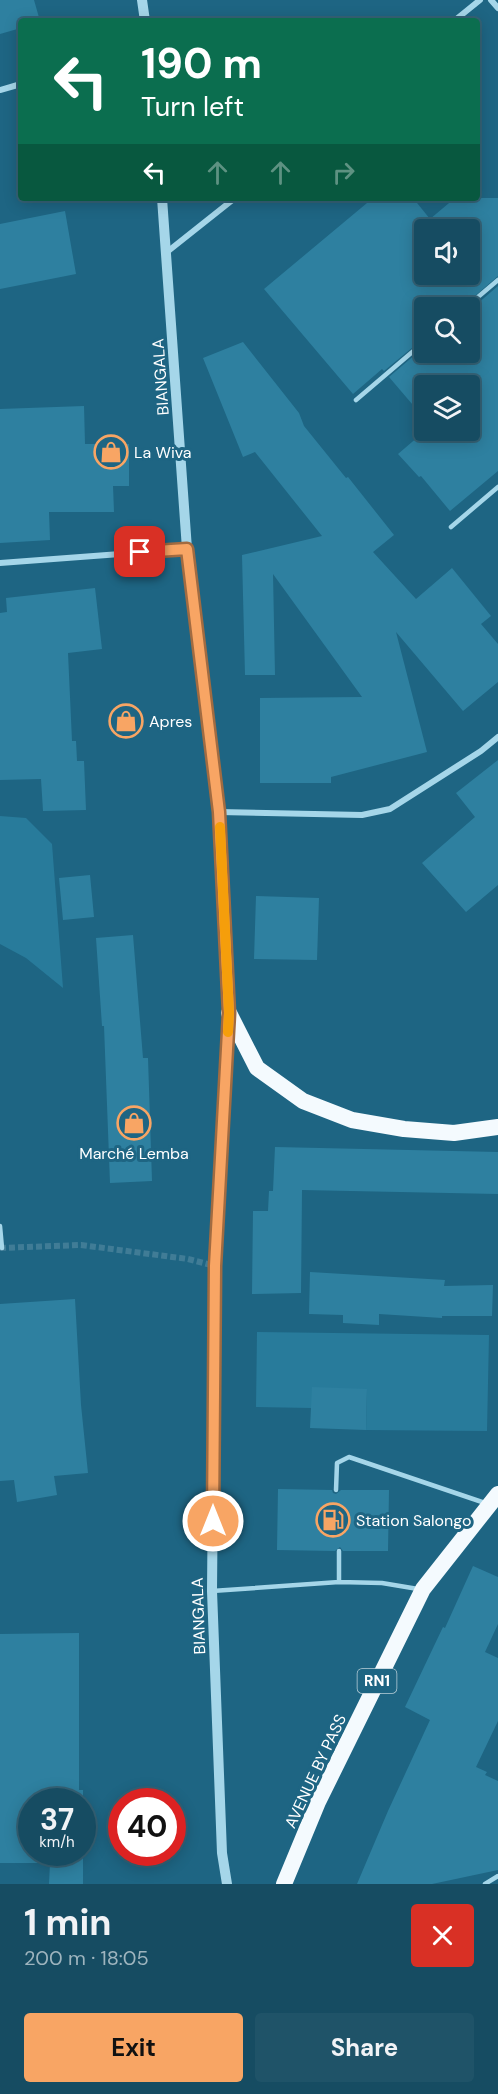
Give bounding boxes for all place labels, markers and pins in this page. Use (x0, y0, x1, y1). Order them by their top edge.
shop icon: La Wiva (93, 434, 129, 470)
place label: La Wiva (134, 442, 191, 463)
pin (114, 526, 165, 577)
shop icon: Apres (108, 703, 144, 739)
place label: Apres (149, 711, 192, 732)
shop icon: Marché Lemba (116, 1105, 152, 1141)
place label: Marché Lemba (79, 1143, 189, 1164)
fuel station icon: Station Salongo (315, 1502, 351, 1538)
place label: Station Salongo (356, 1510, 471, 1531)

